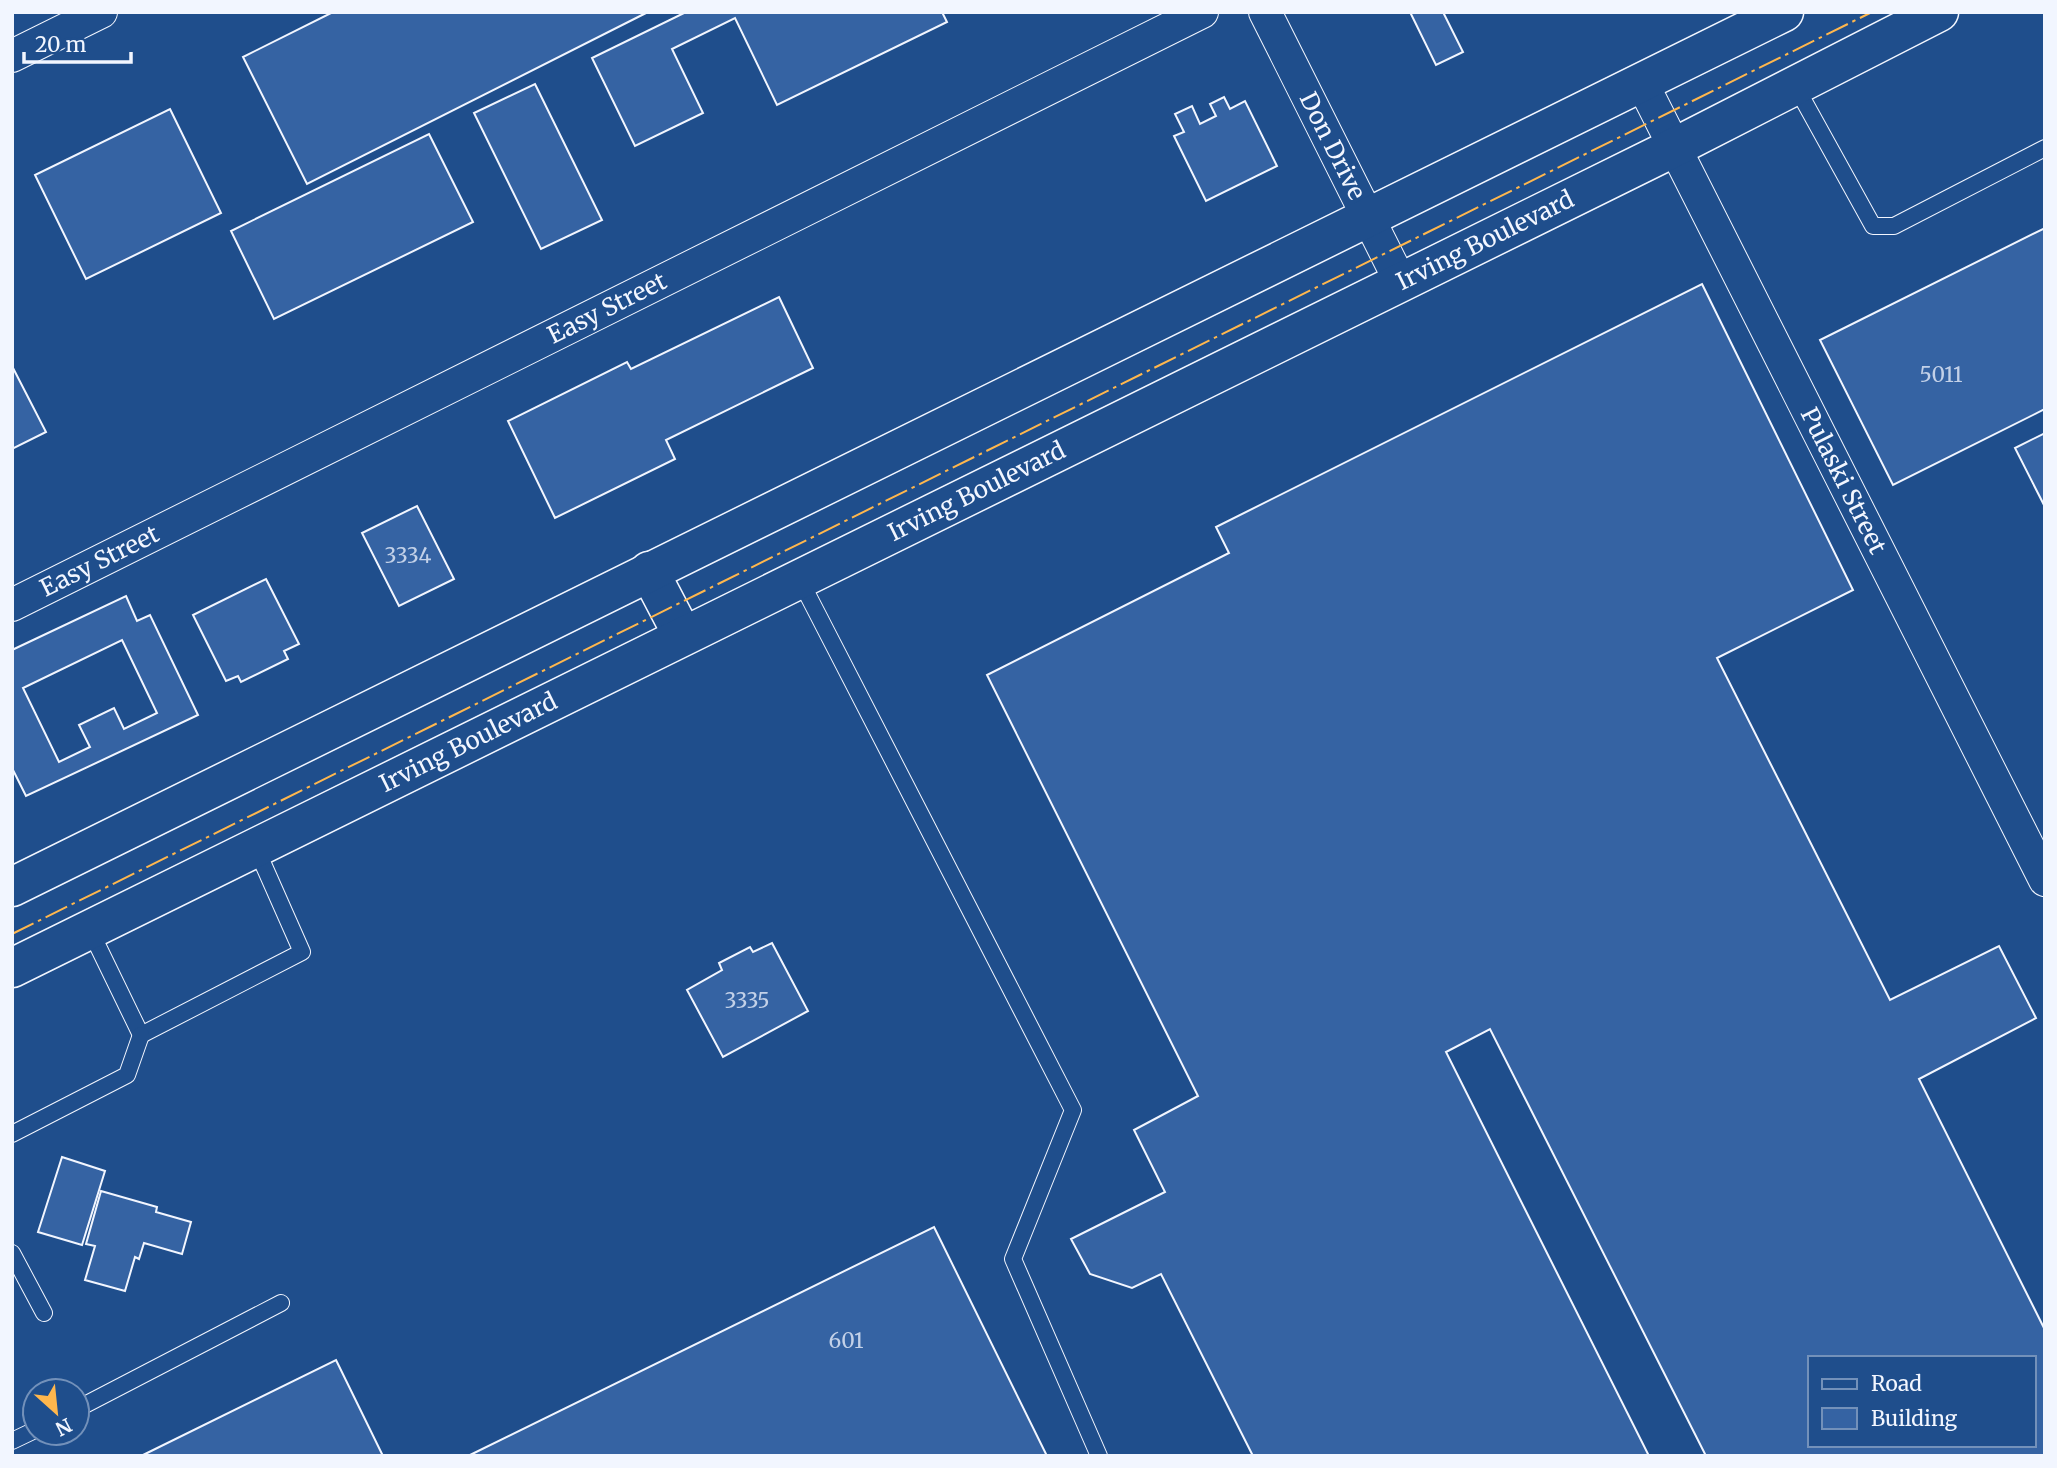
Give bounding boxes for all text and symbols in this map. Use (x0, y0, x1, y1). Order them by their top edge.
scale bar (24, 21, 131, 65)
text: 20 m (35, 31, 87, 58)
street label: Don Drive (1293, 87, 1373, 205)
street label: Irving Boulevard (1391, 183, 1579, 297)
street label: Easy Street (542, 265, 672, 351)
house number: 5011 (1920, 361, 1963, 388)
street label: Pulaski Street (1794, 402, 1894, 559)
street label: Irving Boulevard (883, 434, 1070, 548)
street label: Easy Street (35, 518, 165, 603)
house number: 3334 (385, 542, 431, 569)
street label: Irving Boulevard (374, 685, 562, 799)
house number: 3335 (724, 987, 770, 1014)
house number: 601 (829, 1327, 863, 1354)
legend (1808, 1356, 2036, 1447)
text: Road (1871, 1370, 1922, 1397)
north arrow (21, 1377, 91, 1447)
text: Building (1871, 1405, 1958, 1432)
text: N (52, 1413, 76, 1441)

